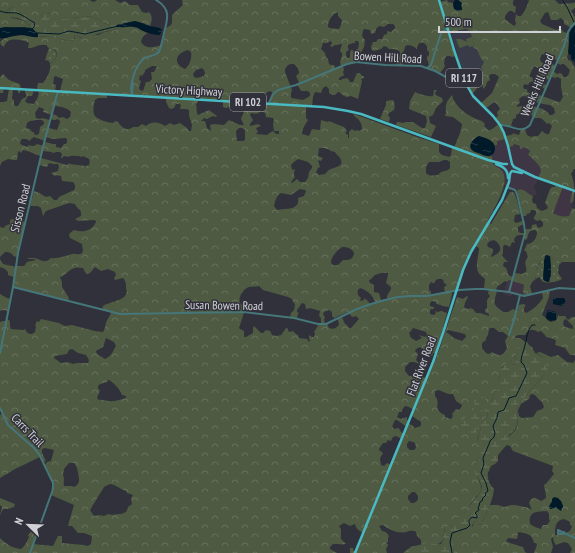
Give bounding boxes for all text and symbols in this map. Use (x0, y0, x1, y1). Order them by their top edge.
scale bar (439, 8, 560, 34)
text: 500 m (445, 14, 472, 29)
street label: Bowen Hill Road (354, 48, 422, 66)
street label: Weeks Hill Road (517, 52, 557, 118)
road number: RI 117 (446, 69, 482, 87)
street label: Victory Highway (154, 81, 223, 99)
road number: RI 102 (230, 93, 266, 111)
street label: Sisson Road (7, 182, 33, 234)
street label: Susan Bowen Road (185, 297, 263, 313)
street label: Flat River Road (403, 334, 439, 398)
street label: Carrs Trail (8, 410, 48, 450)
north arrow (8, 505, 48, 545)
text: N (11, 516, 26, 527)

